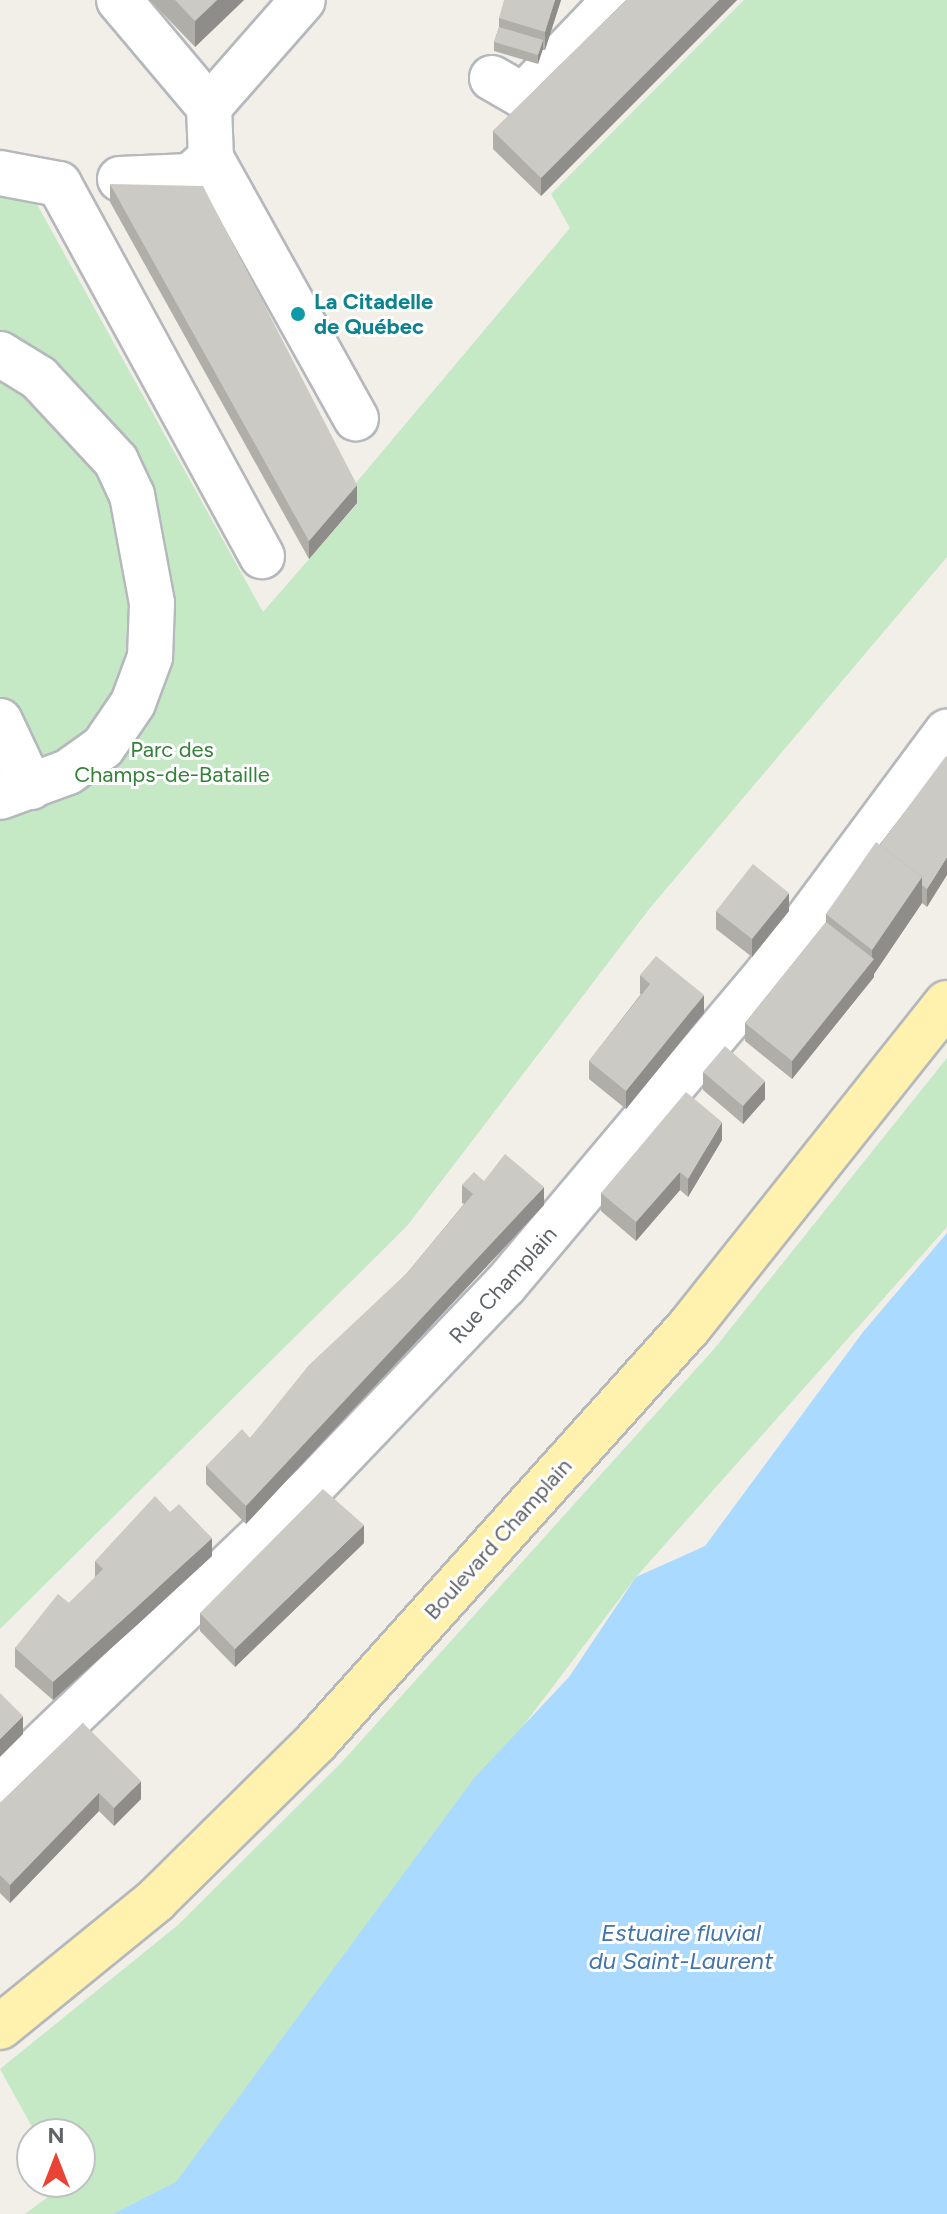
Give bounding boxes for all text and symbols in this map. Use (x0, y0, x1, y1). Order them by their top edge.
place label: La Citadelle de Québec (314, 288, 433, 340)
marker: La Citadelle de Québec (289, 305, 307, 323)
park label: Parc des Champs-de-Bataille (74, 736, 270, 788)
street label: Rue Champlain (444, 1221, 562, 1349)
street label: Boulevard Champlain (419, 1453, 577, 1625)
water label: Estuaire fluvial du Saint-Laurent (589, 1919, 773, 1975)
north arrow (16, 2118, 96, 2198)
text: N (47, 2122, 65, 2149)

